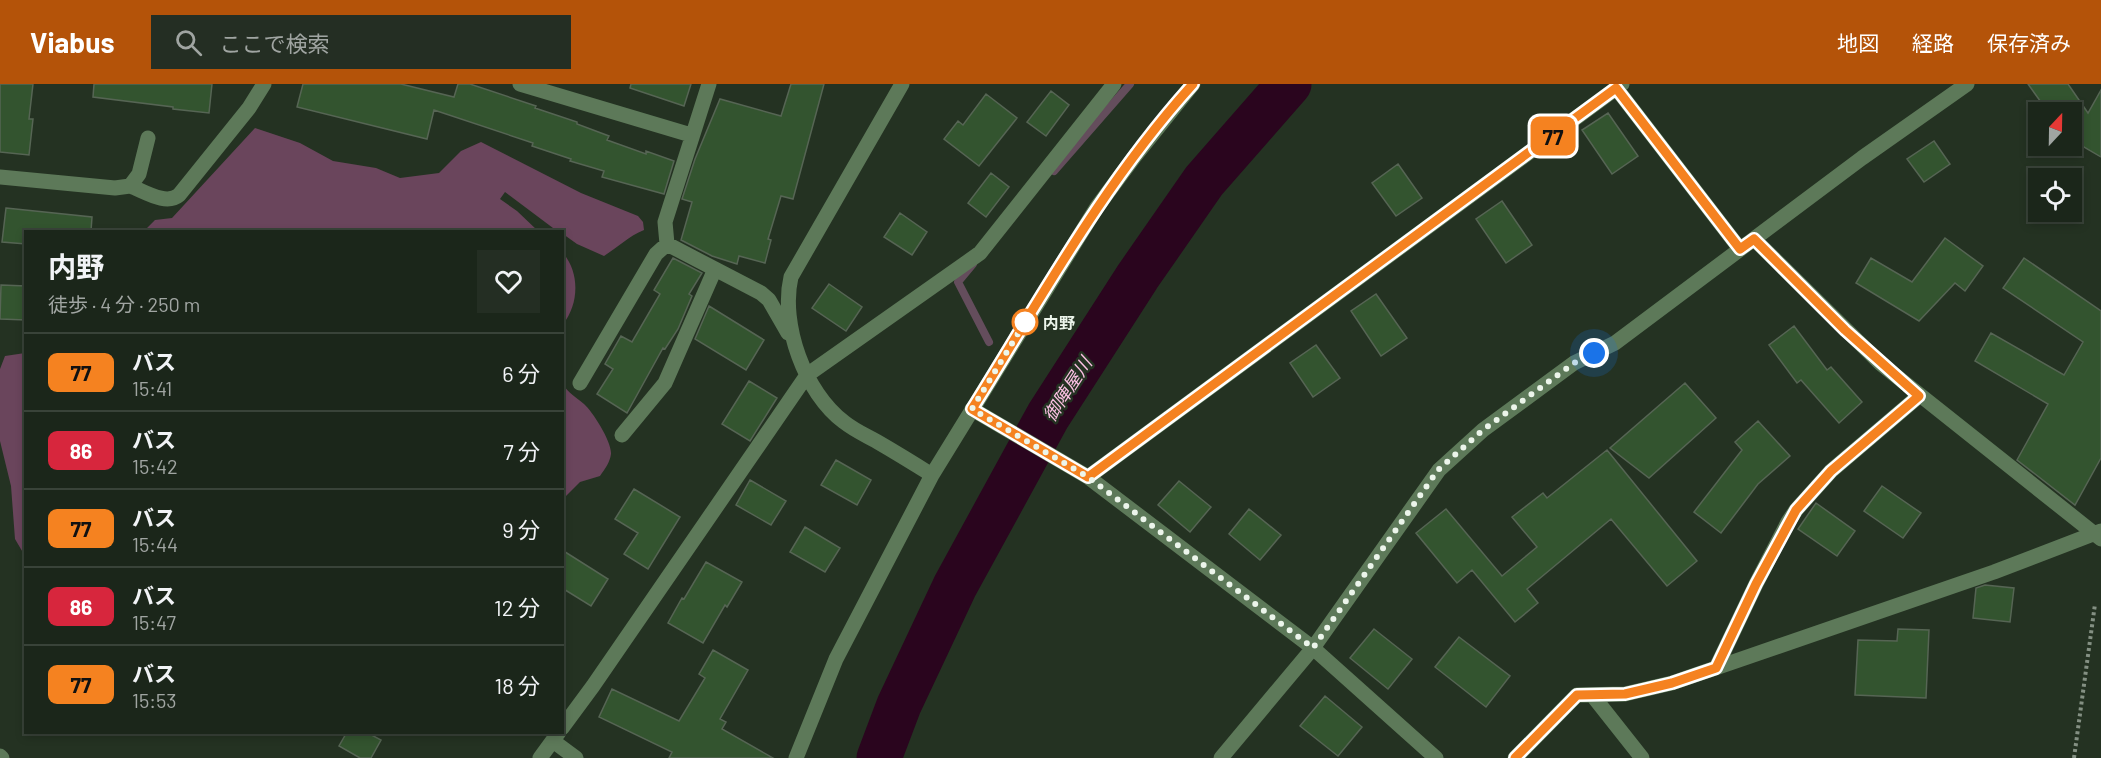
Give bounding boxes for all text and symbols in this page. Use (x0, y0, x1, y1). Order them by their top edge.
search box (151, 15, 571, 69)
text: Viabus (30, 25, 115, 59)
icon: search (172, 26, 205, 59)
text: ここで検索 (220, 30, 330, 56)
text: 地図 (1837, 30, 1879, 55)
text: 経路 (1912, 30, 1954, 55)
text: 保存済み (1987, 30, 2071, 55)
north arrow (2028, 102, 2082, 156)
map controls (2028, 102, 2082, 222)
line badge: 77 (1526, 116, 1580, 156)
text: 77 (1543, 124, 1563, 149)
button: locate (2028, 168, 2082, 222)
text: 内野 (48, 249, 104, 283)
button: heart (477, 250, 540, 313)
text: 徒歩 · 4 分 · 250 m (48, 292, 200, 316)
marker: 内野 (1012, 309, 1038, 335)
place label: 内野 (1043, 313, 1075, 332)
your location (1579, 338, 1609, 368)
text: バス (132, 348, 176, 374)
water label: 御陣屋川 (1038, 351, 1097, 425)
text: 77 (71, 360, 91, 385)
text: 6 分 (502, 360, 540, 386)
text: 15:41 (132, 376, 172, 400)
text: バス (132, 426, 176, 452)
text: 86 (70, 438, 92, 463)
text: 7 分 (503, 438, 540, 464)
text: 15:42 (132, 454, 178, 478)
text: バス (132, 504, 176, 530)
text: 77 (71, 516, 91, 541)
text: 9 分 (502, 516, 540, 542)
text: 15:44 (132, 532, 178, 556)
text: バス (132, 582, 176, 608)
text: 86 (70, 594, 92, 619)
text: 12 分 (494, 594, 540, 620)
text: 15:47 (132, 610, 176, 634)
text: バス (132, 660, 176, 686)
text: 77 (71, 672, 91, 697)
text: 18 分 (494, 672, 540, 698)
text: 15:53 (132, 688, 177, 712)

